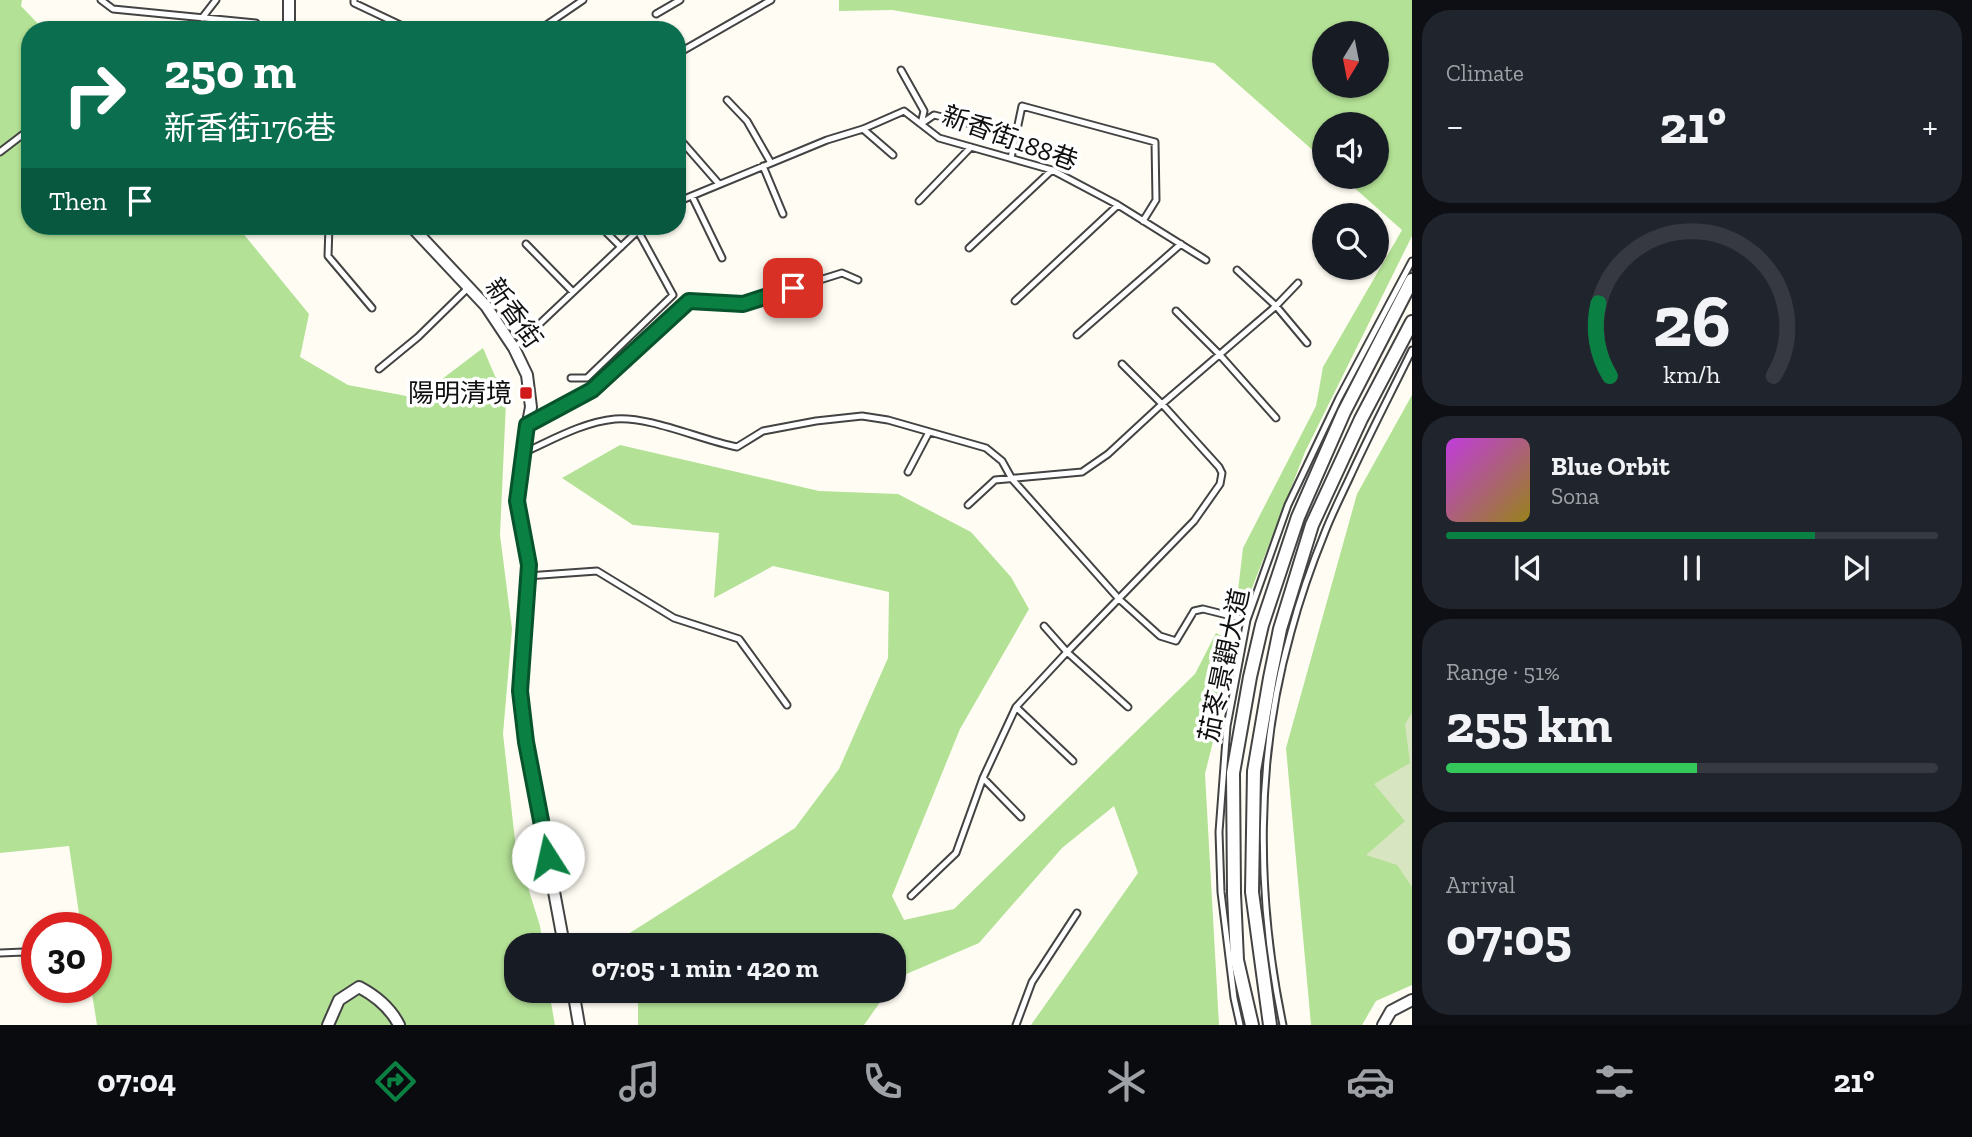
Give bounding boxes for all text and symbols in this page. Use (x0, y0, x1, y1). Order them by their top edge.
north arrow (1312, 21, 1390, 98)
map controls (1312, 21, 1389, 280)
text: 250 m (164, 42, 296, 101)
icon: right (49, 49, 140, 140)
text: Climate (1446, 59, 1524, 87)
text: 21° (1659, 94, 1726, 156)
street label: 新香街188巷 (938, 99, 1082, 177)
text: − (1446, 103, 1464, 149)
text: + (1922, 103, 1938, 149)
text: 新香街176巷 (164, 109, 336, 147)
button: sound (1312, 112, 1389, 189)
icon: arrive (121, 182, 159, 220)
text: Then (49, 185, 107, 217)
button: search (1312, 203, 1389, 280)
pin (763, 258, 823, 318)
icon: arrive (774, 269, 812, 307)
street label: 新香街 (479, 272, 549, 354)
text: 26 (1653, 277, 1731, 365)
text: km/h (1663, 358, 1721, 388)
place label: 陽明清境 (408, 377, 512, 409)
marker: 陽明清境 (518, 385, 534, 401)
text: Blue Orbit (1551, 450, 1670, 482)
text: Sona (1551, 482, 1599, 510)
icon: previous (1509, 549, 1547, 587)
icon: pause (1673, 549, 1711, 587)
icon: next (1837, 549, 1875, 587)
street label: 茄苳景觀大道 (1192, 585, 1256, 745)
text: Range · 51% (1446, 658, 1560, 686)
text: 255 km (1446, 693, 1612, 755)
position arrow (511, 820, 585, 894)
text: Arrival (1446, 871, 1515, 899)
text: 07:05 (1446, 906, 1572, 968)
speed limit sign: 30 (21, 912, 112, 1003)
text: 07:05 · 1 min · 420 m (592, 952, 818, 984)
icon: directions (371, 1057, 420, 1106)
icon: music (615, 1057, 664, 1106)
icon: phone (858, 1057, 907, 1106)
icon: climate (1102, 1057, 1151, 1106)
icon: car (1346, 1057, 1395, 1106)
icon: filters (1590, 1057, 1639, 1106)
text: 07:04 (97, 1062, 176, 1100)
text: 21° (1833, 1062, 1875, 1100)

